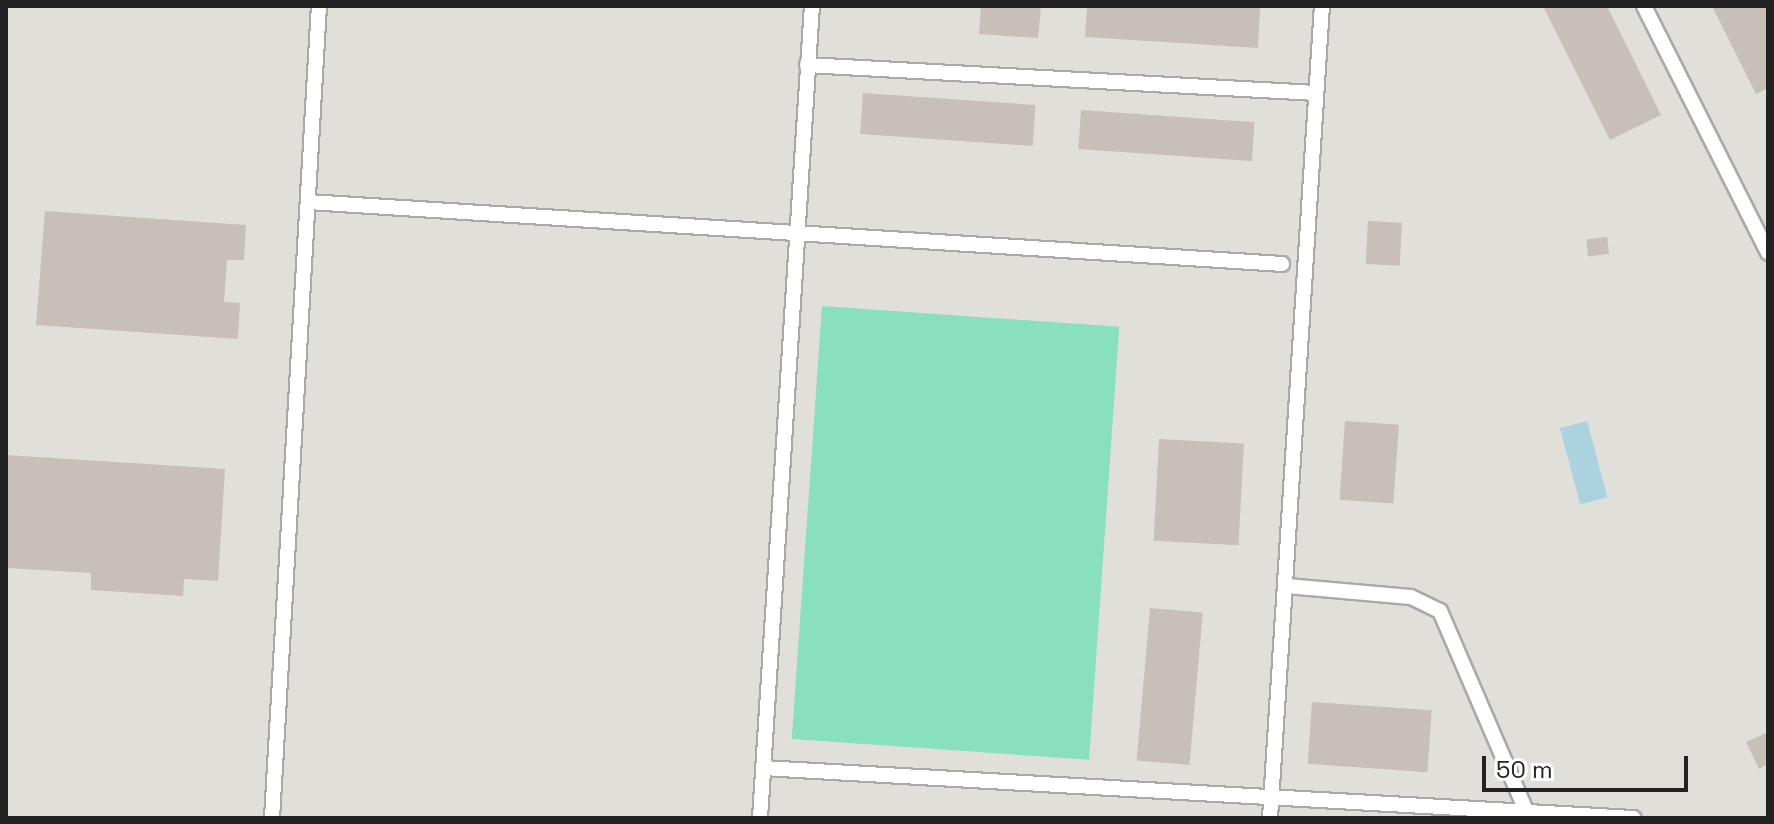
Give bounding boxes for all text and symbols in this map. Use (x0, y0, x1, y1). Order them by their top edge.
scale bar (1486, 740, 1692, 790)
text: 50 m (1496, 754, 1553, 785)

